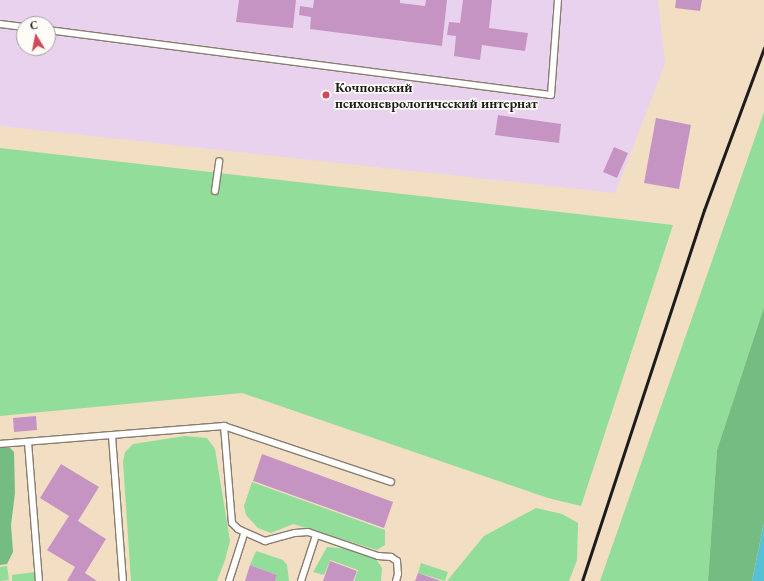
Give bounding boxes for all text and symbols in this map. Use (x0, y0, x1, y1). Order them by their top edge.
north arrow (16, 16, 56, 56)
text: С (29, 18, 39, 33)
place label: Кочпонский психоневрологический интернат (335, 79, 538, 112)
marker: Кочпонский психоневрологический интернат (320, 89, 332, 101)

